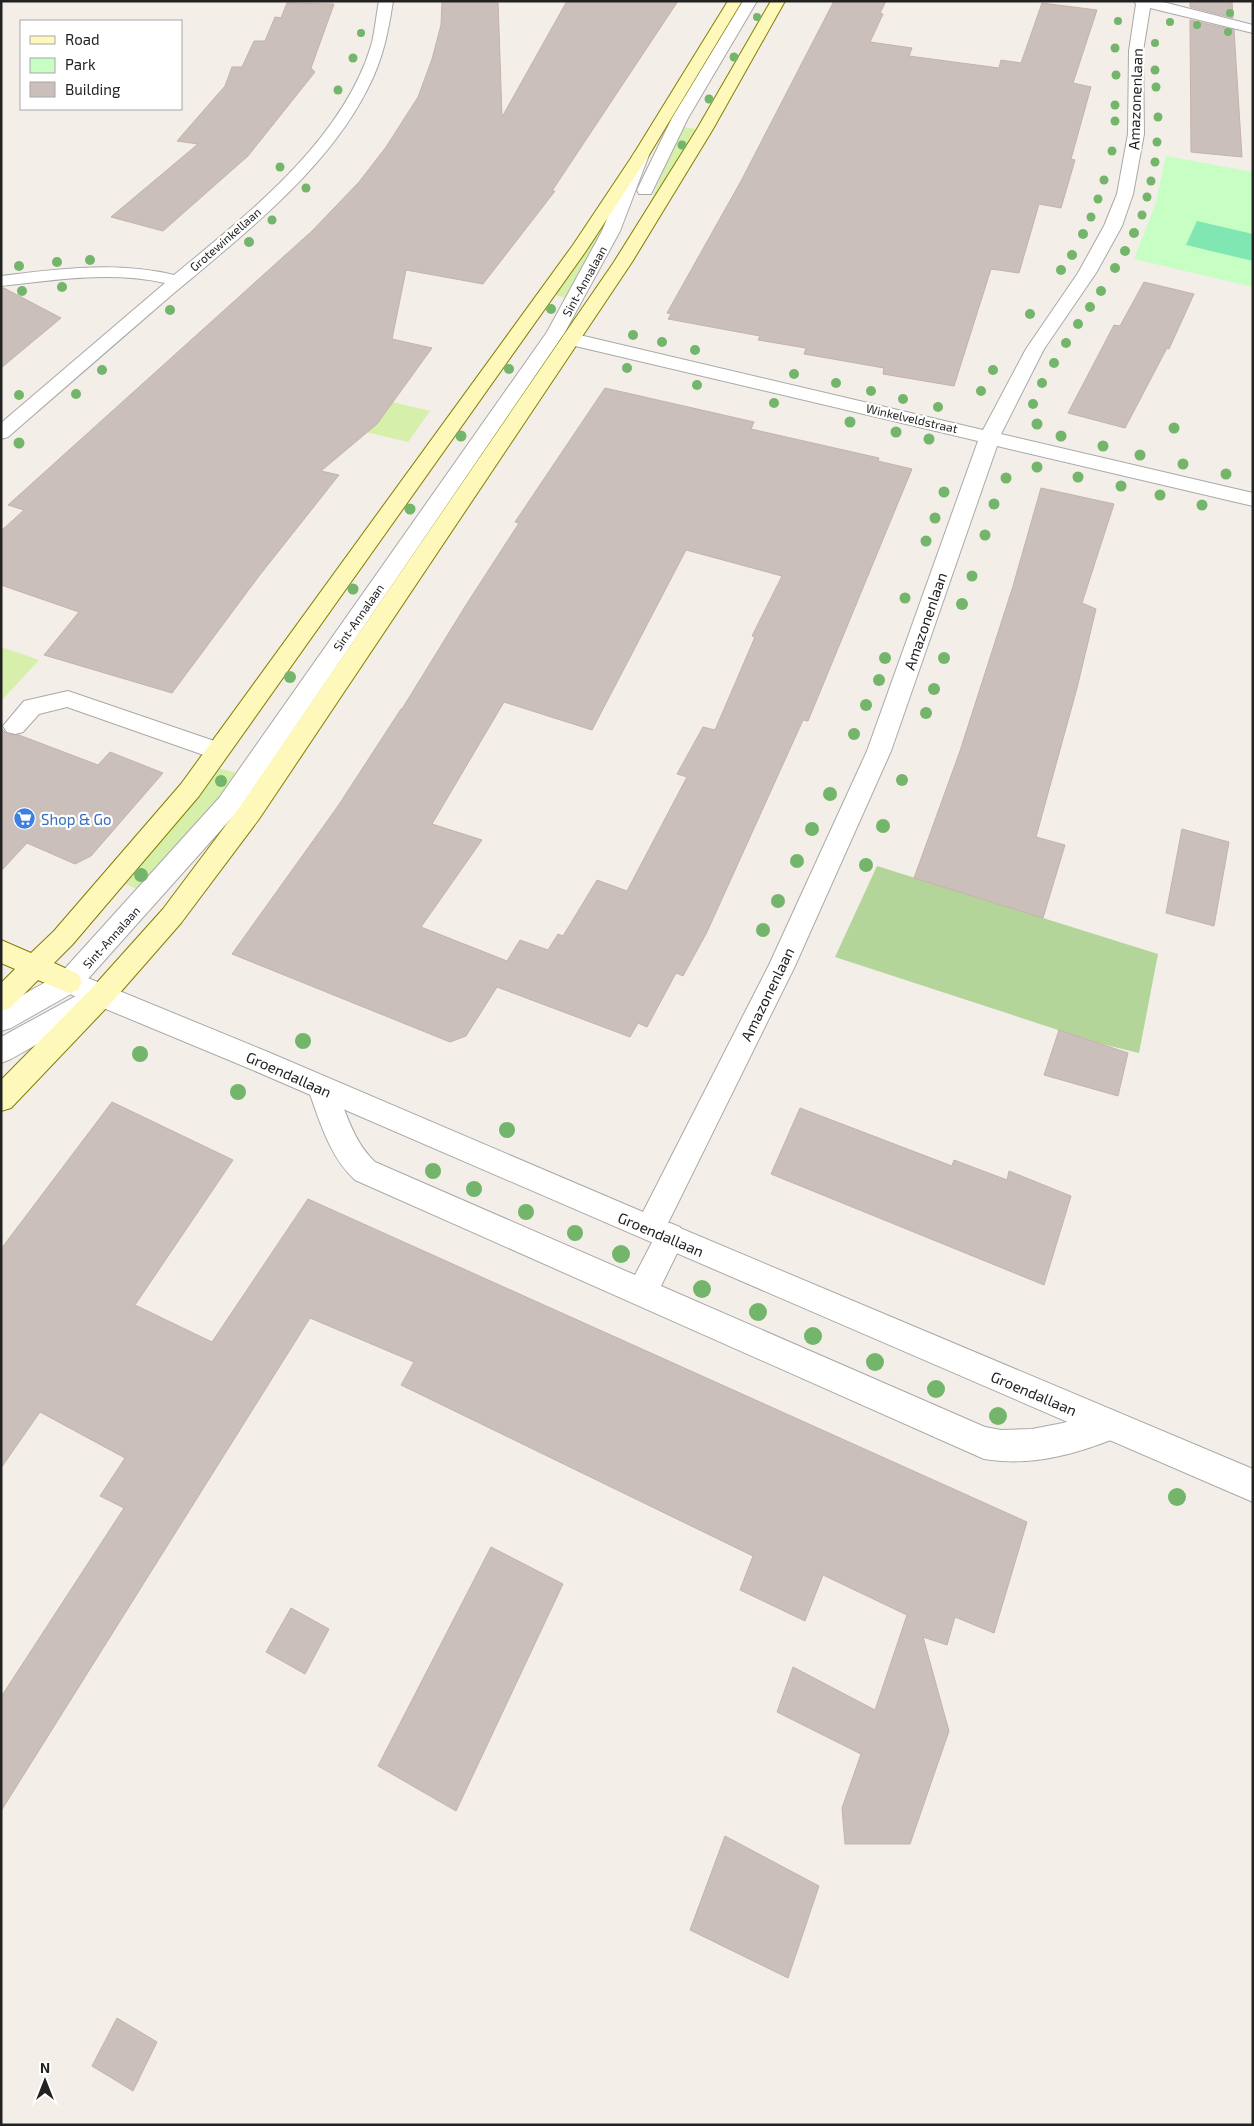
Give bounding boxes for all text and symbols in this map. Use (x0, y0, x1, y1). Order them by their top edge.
legend (20, 20, 182, 110)
text: Road (65, 30, 100, 48)
street label: Amazonenlaan (1124, 48, 1146, 150)
text: Park (65, 55, 96, 73)
text: Building (65, 80, 121, 98)
street label: Grotewinkellaan (187, 204, 263, 274)
street label: Sint-Annalaan (559, 243, 609, 319)
street label: Winkelveldstraat (865, 401, 959, 435)
street label: Amazonenlaan (900, 570, 950, 672)
street label: Sint-Annalaan (330, 581, 386, 653)
supermarket icon: Shop & Go (13, 807, 37, 831)
place label: Shop & Go (41, 810, 112, 828)
street label: Sint-Annalaan (80, 903, 142, 971)
street label: Amazonenlaan (737, 944, 797, 1044)
street label: Groendallaan (244, 1047, 334, 1101)
street label: Groendallaan (615, 1208, 707, 1260)
street label: Groendallaan (988, 1367, 1080, 1419)
north arrow (20, 2056, 70, 2106)
text: N (40, 2059, 50, 2076)

